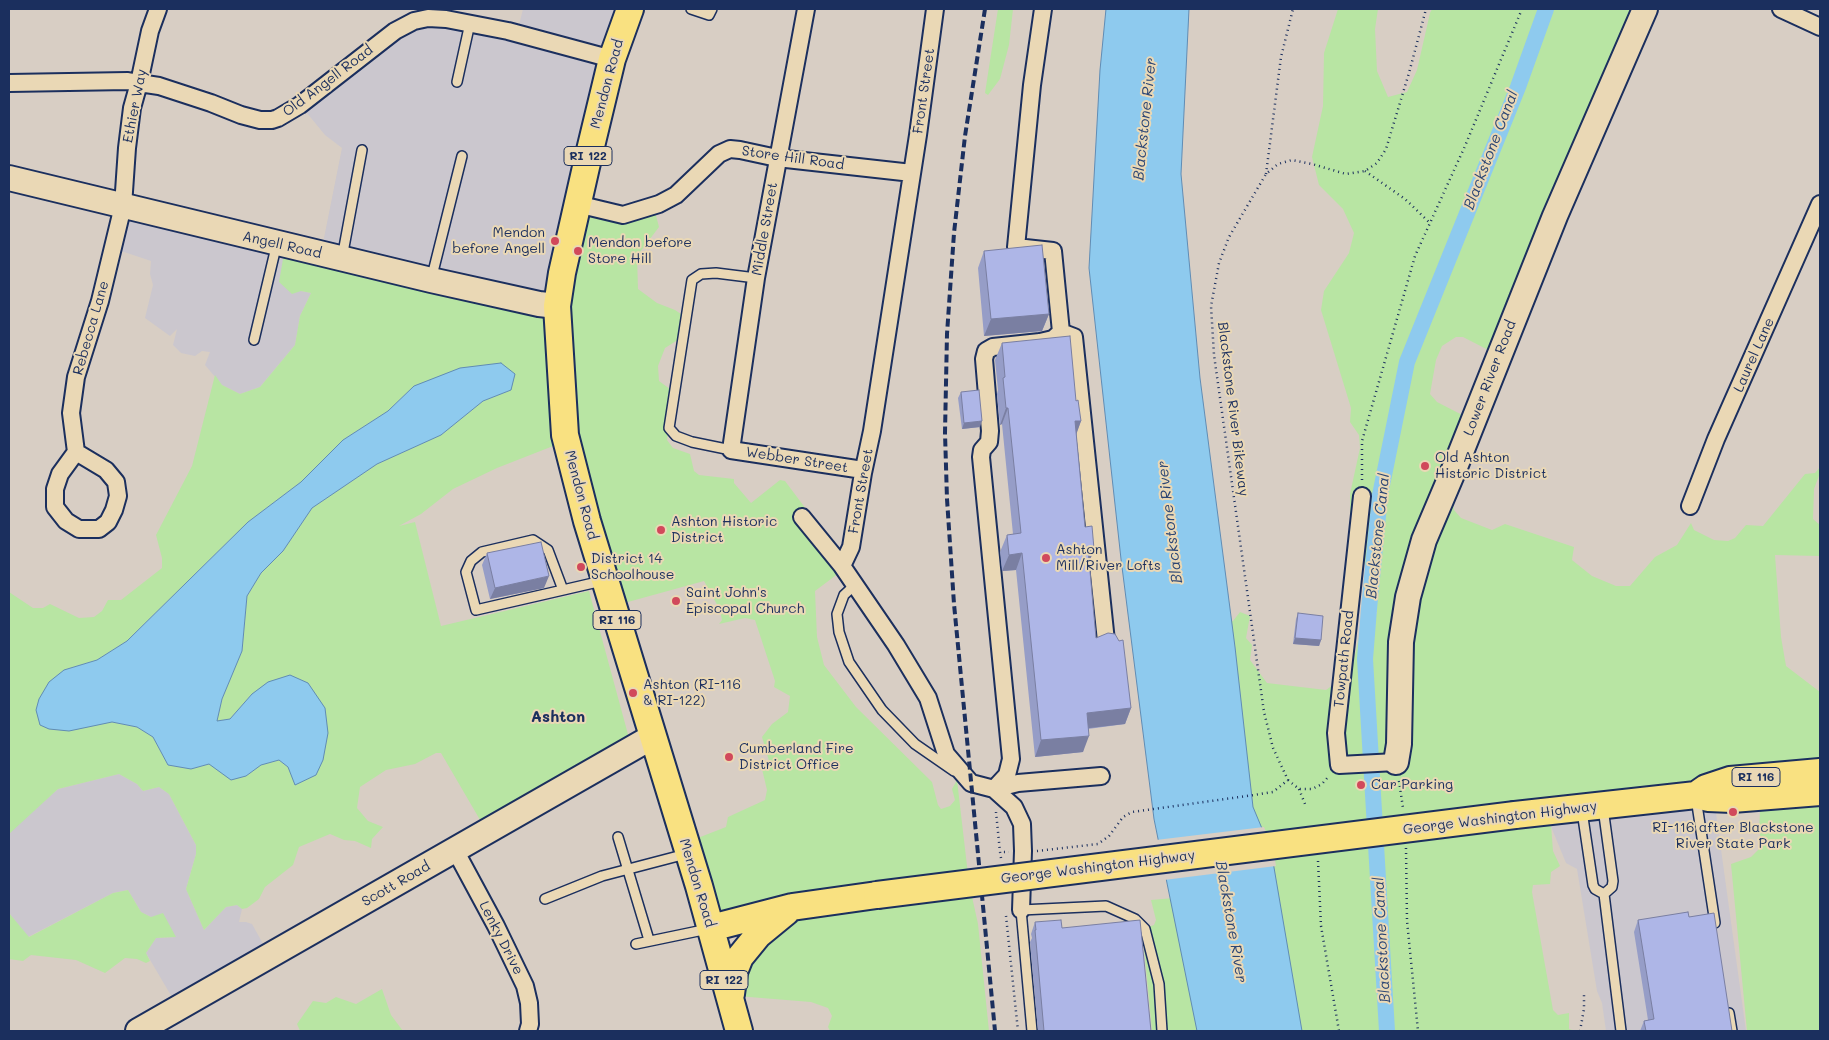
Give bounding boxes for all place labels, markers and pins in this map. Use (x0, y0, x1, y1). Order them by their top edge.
place label: Mendon before Angell (452, 225, 545, 258)
marker: Mendon before Angell (549, 235, 561, 247)
place label: Mendon before Store Hill (588, 235, 692, 268)
marker: Mendon before Store Hill (572, 245, 584, 257)
place label: Old Ashton Historic District (1435, 450, 1547, 482)
marker: Old Ashton Historic District (1419, 460, 1431, 472)
place label: Ashton Historic District (671, 514, 777, 546)
marker: Ashton Historic District (655, 524, 667, 536)
place label: Ashton Mill/River Lofts (1056, 542, 1161, 574)
place label: District 14 Schoolhouse (591, 551, 674, 584)
marker: Ashton Mill/River Lofts (1040, 552, 1052, 564)
marker: District 14 Schoolhouse (575, 561, 587, 573)
place label: Saint John's Episcopal Church (686, 585, 804, 618)
marker: Saint John's Episcopal Church (670, 595, 682, 607)
place label: Ashton (RI-116 & RI-122) (643, 677, 741, 710)
marker: Ashton (RI-116 & RI-122) (627, 687, 639, 699)
place label: Cumberland Fire District Office (739, 741, 854, 774)
marker: Cumberland Fire District Office (723, 751, 735, 763)
place label: Car Parking (1371, 777, 1453, 793)
marker: Car Parking (1355, 779, 1367, 791)
marker: RI-116 after Blackstone River State Park (1727, 806, 1739, 818)
place label: RI-116 after Blackstone River State Park (1652, 820, 1814, 852)

